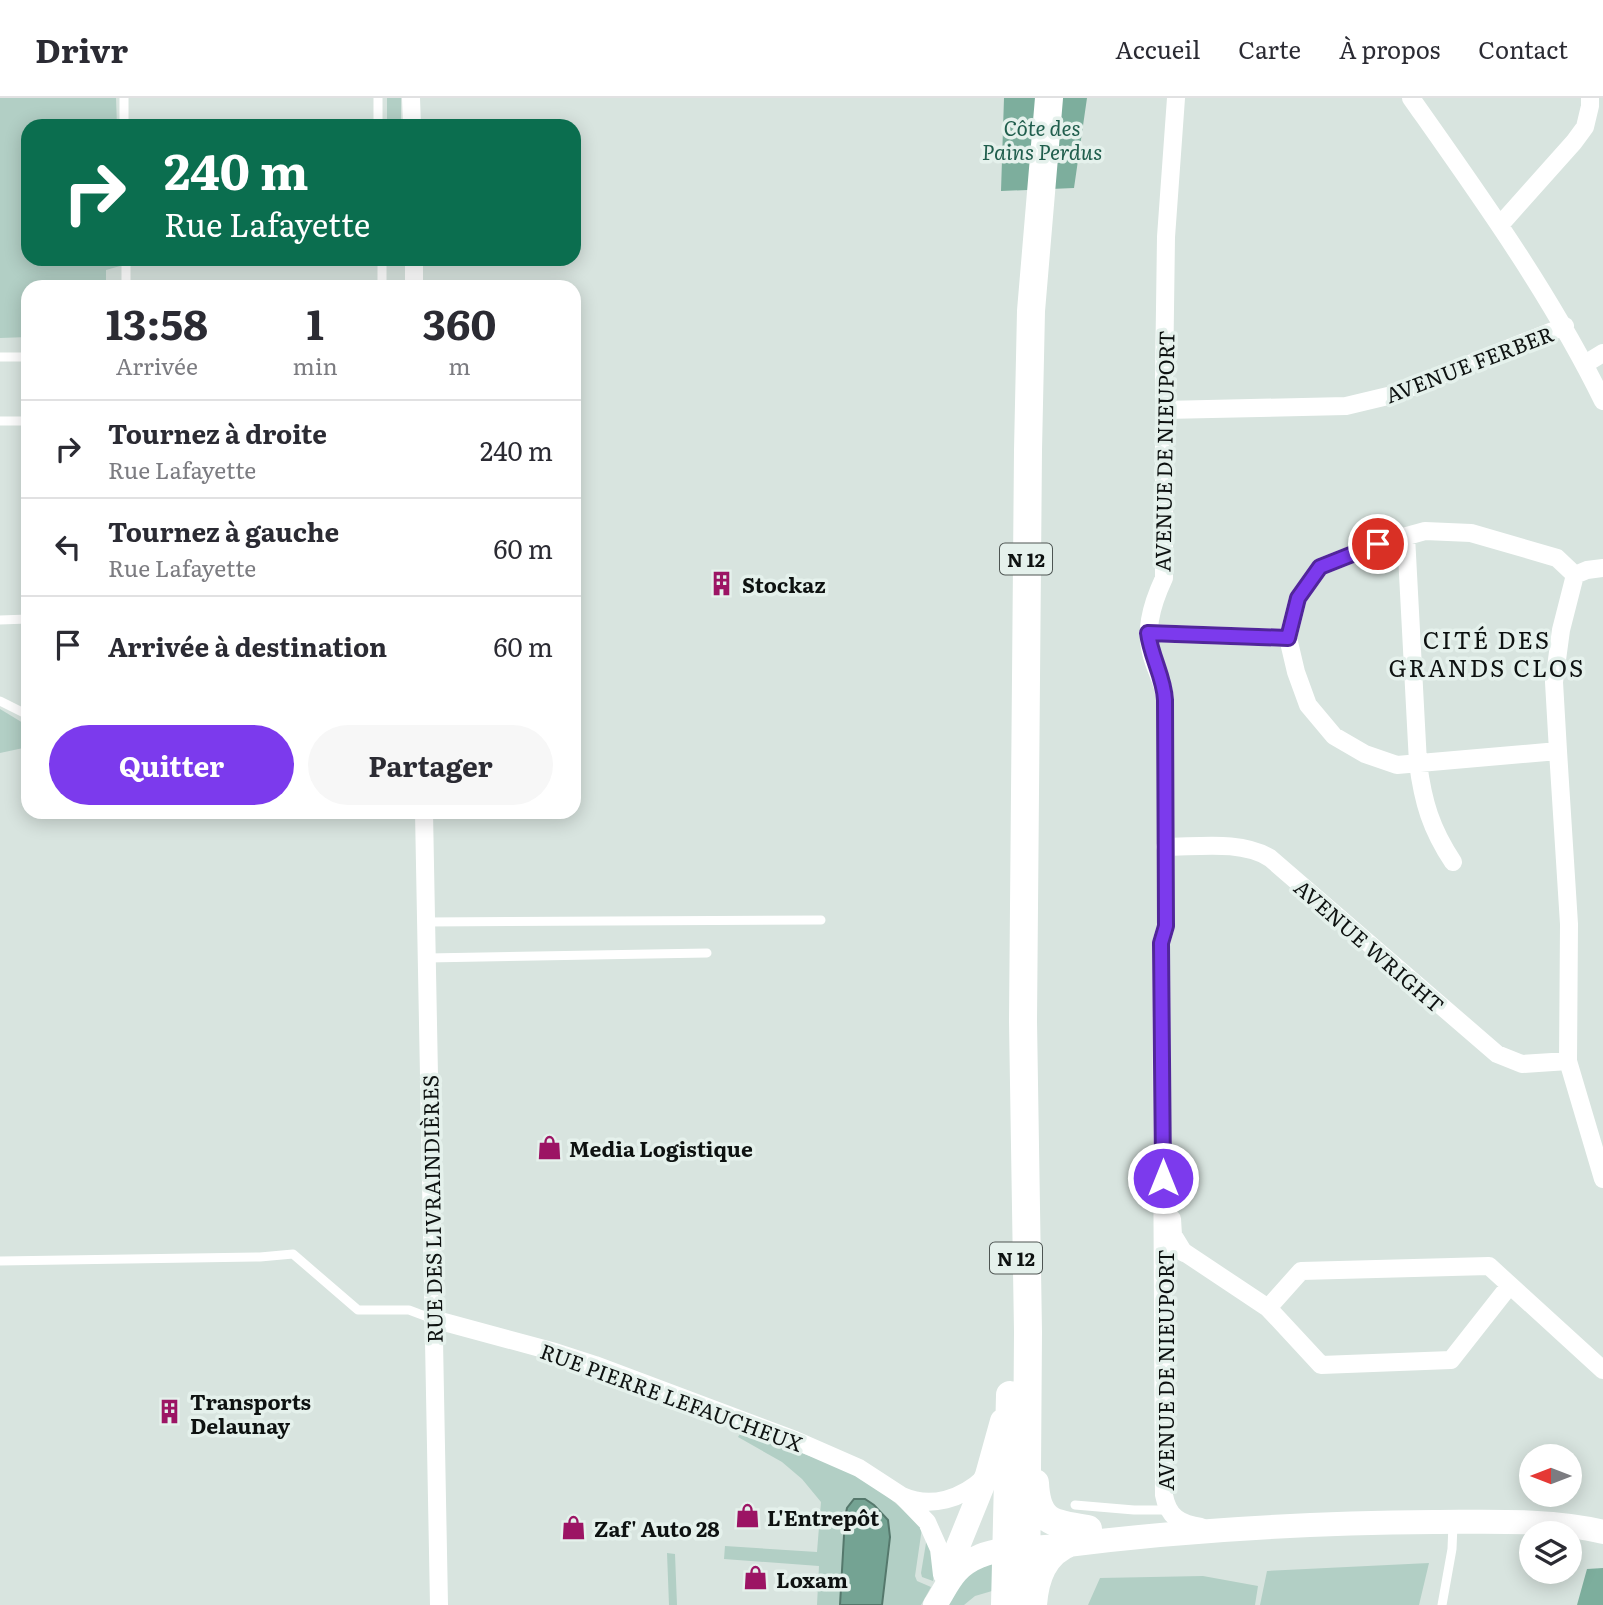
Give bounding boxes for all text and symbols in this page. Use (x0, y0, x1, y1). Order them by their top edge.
text: Drivr (35, 24, 128, 73)
text: Accueil (1115, 31, 1200, 66)
text: Carte (1238, 31, 1301, 66)
text: À propos (1339, 31, 1440, 66)
text: Contact (1478, 31, 1568, 66)
park label: Côte des Pains Perdus (982, 111, 1102, 166)
text: 240 m (164, 132, 309, 205)
icon: right (49, 147, 140, 238)
text: Rue Lafayette (164, 199, 370, 247)
text: 13:58 (106, 291, 208, 353)
text: 1 (306, 291, 324, 353)
text: 360 (422, 291, 496, 353)
street label: AVENUE FERBER (1380, 317, 1558, 409)
street label: AVENUE DE NIEUPORT (1145, 330, 1181, 572)
text: Arrivée (116, 348, 198, 382)
text: min (293, 348, 338, 382)
text: m (448, 348, 471, 382)
text: Tournez à droite (108, 413, 327, 452)
icon: right (49, 430, 87, 468)
text: 240 m (480, 430, 553, 469)
text: Rue Lafayette (108, 452, 256, 486)
text: Tournez à gauche (108, 511, 339, 550)
pin (1348, 514, 1408, 574)
icon: arrive (1359, 525, 1397, 563)
icon: left (49, 528, 87, 566)
text: 60 m (494, 528, 553, 567)
road number: N 12 (1000, 544, 1052, 574)
text: Rue Lafayette (108, 550, 256, 584)
place label: Stockaz (742, 568, 826, 599)
building icon: Stockaz (708, 569, 736, 597)
district label: CITÉ DES GRANDS CLOS (1389, 621, 1585, 684)
icon: arrive (49, 626, 87, 664)
text: Arrivée à destination (108, 626, 387, 665)
text: 60 m (494, 626, 553, 665)
button: Quitter (49, 725, 294, 805)
button: Partager (308, 725, 553, 805)
street label: AVENUE WRIGHT (1288, 871, 1452, 1019)
street label: RUE DES LIVRAINDIÈRES (413, 1075, 449, 1343)
place label: Media Logistique (569, 1132, 753, 1163)
shop icon: Media Logistique (535, 1133, 563, 1161)
position arrow (1126, 1141, 1200, 1215)
road number: N 12 (990, 1242, 1042, 1274)
street label: AVENUE DE NIEUPORT (1149, 1249, 1180, 1491)
street label: RUE PIERRE LEFAUCHEUX (536, 1334, 808, 1458)
place label: Transports Delaunay (190, 1385, 311, 1440)
building icon: Transports Delaunay (156, 1398, 184, 1426)
north arrow (1519, 1444, 1582, 1507)
map controls (1519, 1444, 1582, 1584)
place label: L'Entrepôt (767, 1501, 880, 1532)
shop icon: L'Entrepôt (733, 1502, 761, 1530)
place label: Zaf' Auto 28 (594, 1512, 720, 1543)
shop icon: Zaf' Auto 28 (560, 1513, 588, 1541)
button: layers (1519, 1521, 1582, 1584)
place label: Loxam (776, 1563, 848, 1594)
shop icon: Loxam (742, 1564, 770, 1592)

